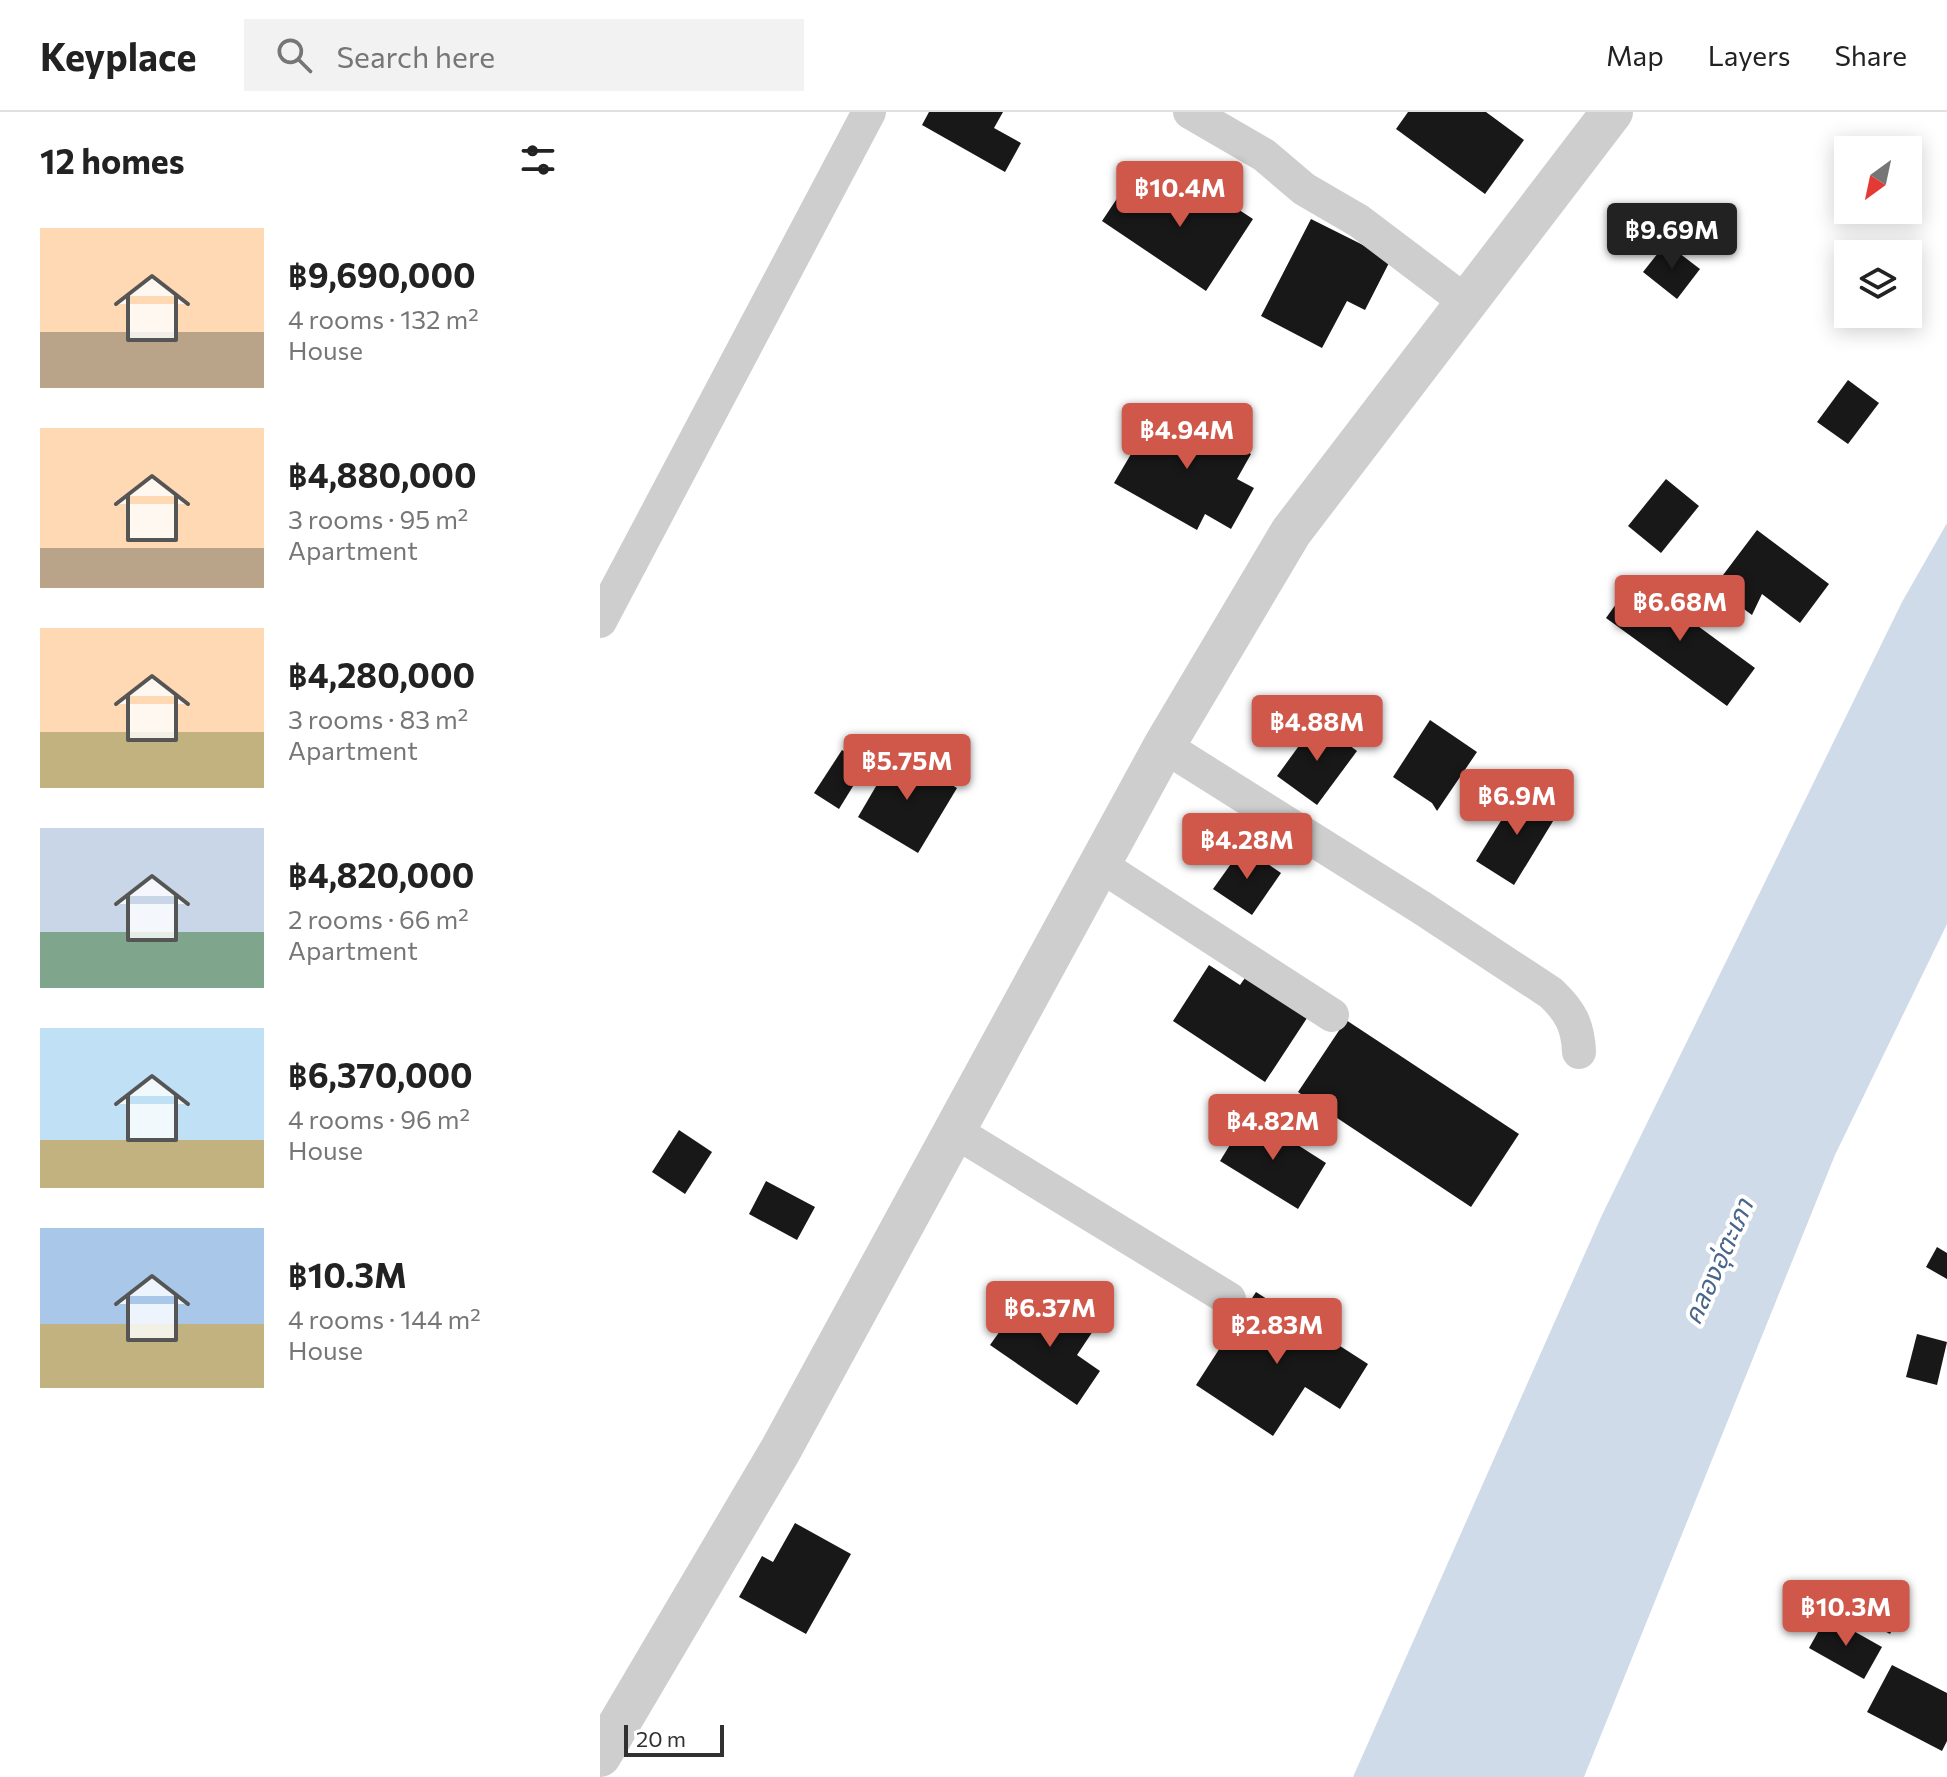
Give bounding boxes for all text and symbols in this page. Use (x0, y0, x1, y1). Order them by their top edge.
search box (244, 19, 804, 91)
text: Keyplace (40, 32, 196, 79)
icon: search (272, 33, 316, 77)
text: Search here (336, 37, 495, 74)
text: Map (1606, 38, 1664, 72)
text: Layers (1708, 38, 1790, 72)
text: Share (1834, 38, 1907, 72)
north arrow (1834, 136, 1922, 224)
map controls (1834, 136, 1922, 328)
icon: filters (516, 138, 560, 182)
text: 12 homes (40, 139, 185, 181)
pin: ฿10.4M (1115, 161, 1245, 229)
text: ฿10.4M (1134, 171, 1226, 202)
pin: ฿9.69M (1607, 203, 1737, 271)
text: ฿9.69M (1625, 213, 1719, 244)
button: layers (1834, 240, 1922, 328)
text: ฿9,690,000 (288, 253, 476, 295)
icon: home (104, 260, 200, 356)
text: 4 rooms · 132 m² (288, 303, 479, 334)
text: House (288, 334, 363, 365)
pin: ฿4.94M (1122, 403, 1252, 471)
text: ฿4.94M (1140, 413, 1234, 444)
text: ฿4,880,000 (288, 453, 477, 495)
icon: home (104, 460, 200, 556)
text: 3 rooms · 95 m² (288, 503, 468, 534)
text: Apartment (288, 534, 418, 565)
pin: ฿6.68M (1615, 575, 1745, 643)
text: ฿6.68M (1633, 585, 1727, 616)
text: ฿4,280,000 (288, 653, 475, 695)
icon: home (104, 660, 200, 756)
pin: ฿4.88M (1252, 695, 1382, 763)
text: 3 rooms · 83 m² (288, 703, 468, 734)
text: ฿4.88M (1270, 705, 1364, 736)
text: Apartment (288, 734, 418, 765)
pin: ฿5.75M (842, 734, 972, 802)
text: ฿5.75M (862, 744, 952, 775)
pin: ฿6.9M (1461, 769, 1573, 837)
text: ฿6.9M (1478, 779, 1556, 810)
pin: ฿4.28M (1182, 813, 1312, 881)
text: ฿4.28M (1200, 823, 1294, 854)
text: ฿4,820,000 (288, 853, 474, 895)
icon: home (104, 860, 200, 956)
text: 2 rooms · 66 m² (288, 903, 469, 934)
text: Apartment (288, 934, 418, 965)
text: ฿6,370,000 (288, 1053, 473, 1095)
icon: home (104, 1060, 200, 1156)
pin: ฿4.82M (1208, 1094, 1338, 1162)
text: 4 rooms · 96 m² (288, 1103, 470, 1134)
text: ฿4.82M (1226, 1104, 1320, 1135)
text: House (288, 1134, 363, 1165)
water label: คลองอุ่ตะเภา (1676, 1192, 1761, 1329)
text: ฿10.3M (288, 1253, 407, 1295)
icon: home (104, 1260, 200, 1356)
pin: ฿6.37M (985, 1281, 1115, 1349)
text: ฿6.37M (1004, 1291, 1096, 1322)
pin: ฿2.83M (1212, 1298, 1342, 1366)
text: 4 rooms · 144 m² (288, 1303, 481, 1334)
text: ฿2.83M (1231, 1308, 1323, 1339)
text: House (288, 1334, 363, 1365)
pin: ฿10.3M (1781, 1580, 1911, 1648)
text: ฿10.3M (1801, 1590, 1891, 1621)
scale bar (624, 1721, 724, 1757)
text: 20 m (636, 1725, 686, 1752)

